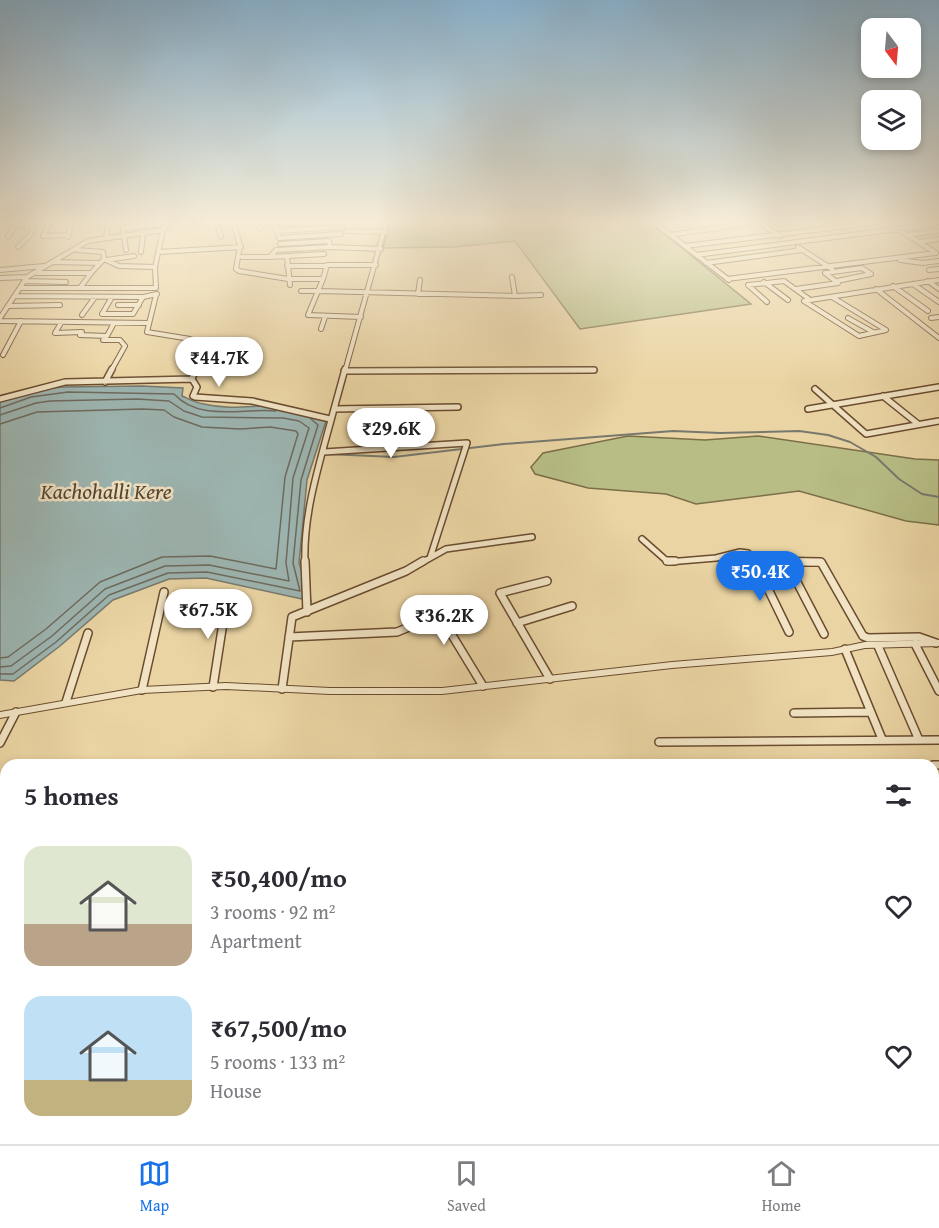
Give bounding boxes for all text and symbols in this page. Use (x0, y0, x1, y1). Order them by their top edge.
north arrow (861, 18, 921, 78)
map controls (861, 18, 921, 150)
button: layers (861, 90, 921, 150)
pin: ₹44.7K (170, 337, 268, 388)
text: ₹44.7K (189, 342, 249, 371)
pin: ₹29.6K (342, 408, 440, 459)
text: ₹29.6K (361, 413, 421, 442)
water label: Kachohalli Kere (39, 475, 172, 507)
pin: ₹50.4K (711, 551, 809, 602)
text: ₹50.4K (730, 556, 790, 585)
pin: ₹67.5K (159, 589, 257, 640)
text: ₹67.5K (178, 594, 238, 623)
pin: ₹36.2K (395, 595, 493, 646)
text: ₹36.2K (414, 600, 474, 629)
text: 5 homes (24, 776, 119, 815)
icon: filters (882, 779, 915, 812)
text: ₹50,400/mo (210, 858, 347, 897)
icon: home (72, 870, 144, 942)
icon: heart (882, 890, 915, 923)
text: 3 rooms · 92 m² (210, 897, 336, 926)
text: Apartment (210, 926, 302, 955)
text: ₹67,500/mo (210, 1008, 347, 1047)
icon: home (72, 1020, 144, 1092)
icon: heart (882, 1040, 915, 1073)
text: 5 rooms · 133 m² (210, 1047, 345, 1076)
text: House (210, 1076, 262, 1105)
tab: Map (138, 1157, 171, 1217)
tab: Saved (447, 1157, 486, 1217)
tab: Home (762, 1157, 801, 1217)

